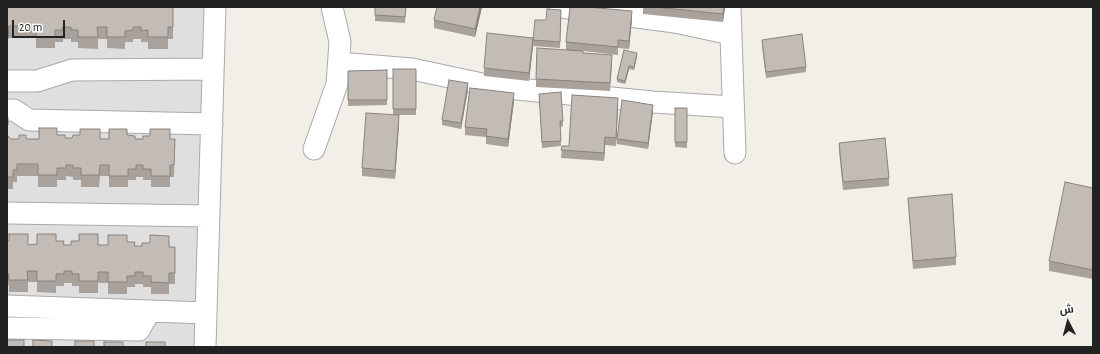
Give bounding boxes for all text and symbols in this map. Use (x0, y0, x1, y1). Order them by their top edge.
scale bar (14, 12, 67, 38)
text: 20 m (19, 21, 42, 33)
north arrow (1048, 302, 1088, 342)
text: ش (1059, 303, 1074, 316)

